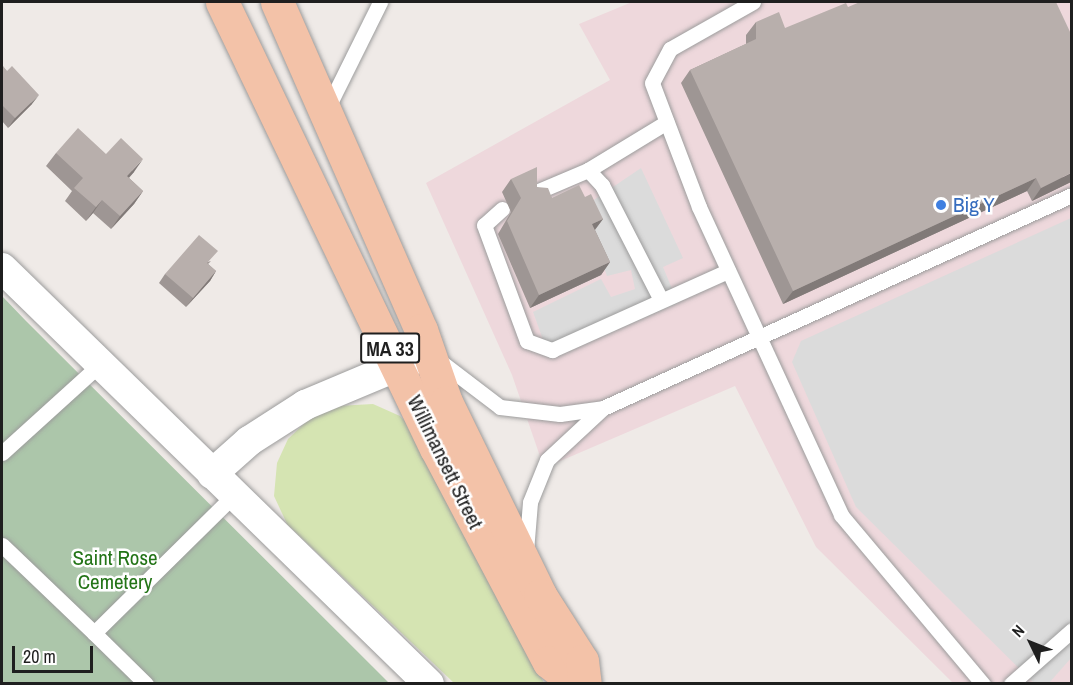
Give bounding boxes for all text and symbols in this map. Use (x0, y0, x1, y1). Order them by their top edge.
place label: Big Y (953, 192, 995, 218)
marker: Big Y (934, 198, 948, 212)
road number: MA 33 (358, 331, 422, 365)
street label: Willimansett Street (402, 391, 488, 533)
park label: Saint Rose Cemetery (72, 545, 158, 595)
north arrow (1001, 613, 1061, 673)
text: N (1007, 620, 1029, 642)
scale bar (15, 634, 96, 672)
text: 20 m (23, 644, 56, 669)

